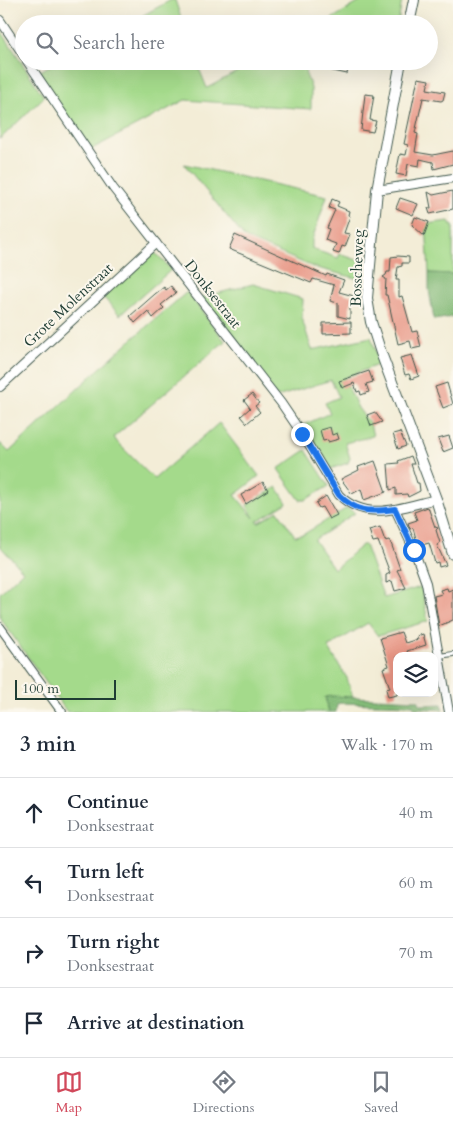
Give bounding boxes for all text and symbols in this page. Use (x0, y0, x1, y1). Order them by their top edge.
search box (15, 15, 438, 70)
icon: search (33, 29, 61, 57)
text: Search here (73, 30, 165, 56)
street label: Bosscheweg (346, 228, 368, 307)
street label: Donksestraat (180, 256, 246, 333)
street label: Grote Molenstraat (19, 258, 117, 352)
route end (291, 423, 314, 446)
route start (403, 539, 426, 562)
map controls (393, 652, 438, 697)
button: layers (393, 652, 438, 697)
scale bar (15, 677, 116, 700)
text: 100 m (22, 679, 59, 698)
text: 3 min (20, 730, 76, 759)
text: Walk · 170 m (341, 734, 433, 756)
text: Continue (67, 789, 149, 815)
icon: ahead (20, 799, 48, 827)
text: 40 m (399, 802, 433, 824)
text: Donksestraat (67, 815, 154, 837)
text: Turn left (67, 859, 144, 885)
icon: left (20, 869, 48, 897)
text: 60 m (399, 872, 433, 894)
text: Donksestraat (67, 885, 154, 907)
text: Turn right (67, 929, 159, 955)
icon: right (20, 939, 48, 967)
text: 70 m (399, 942, 433, 964)
text: Donksestraat (67, 955, 154, 977)
icon: arrive (20, 1009, 48, 1037)
text: Arrive at destination (67, 1010, 244, 1036)
tab: Map (55, 1068, 83, 1117)
tab: Directions (193, 1068, 254, 1117)
tab: Saved (364, 1068, 398, 1117)

